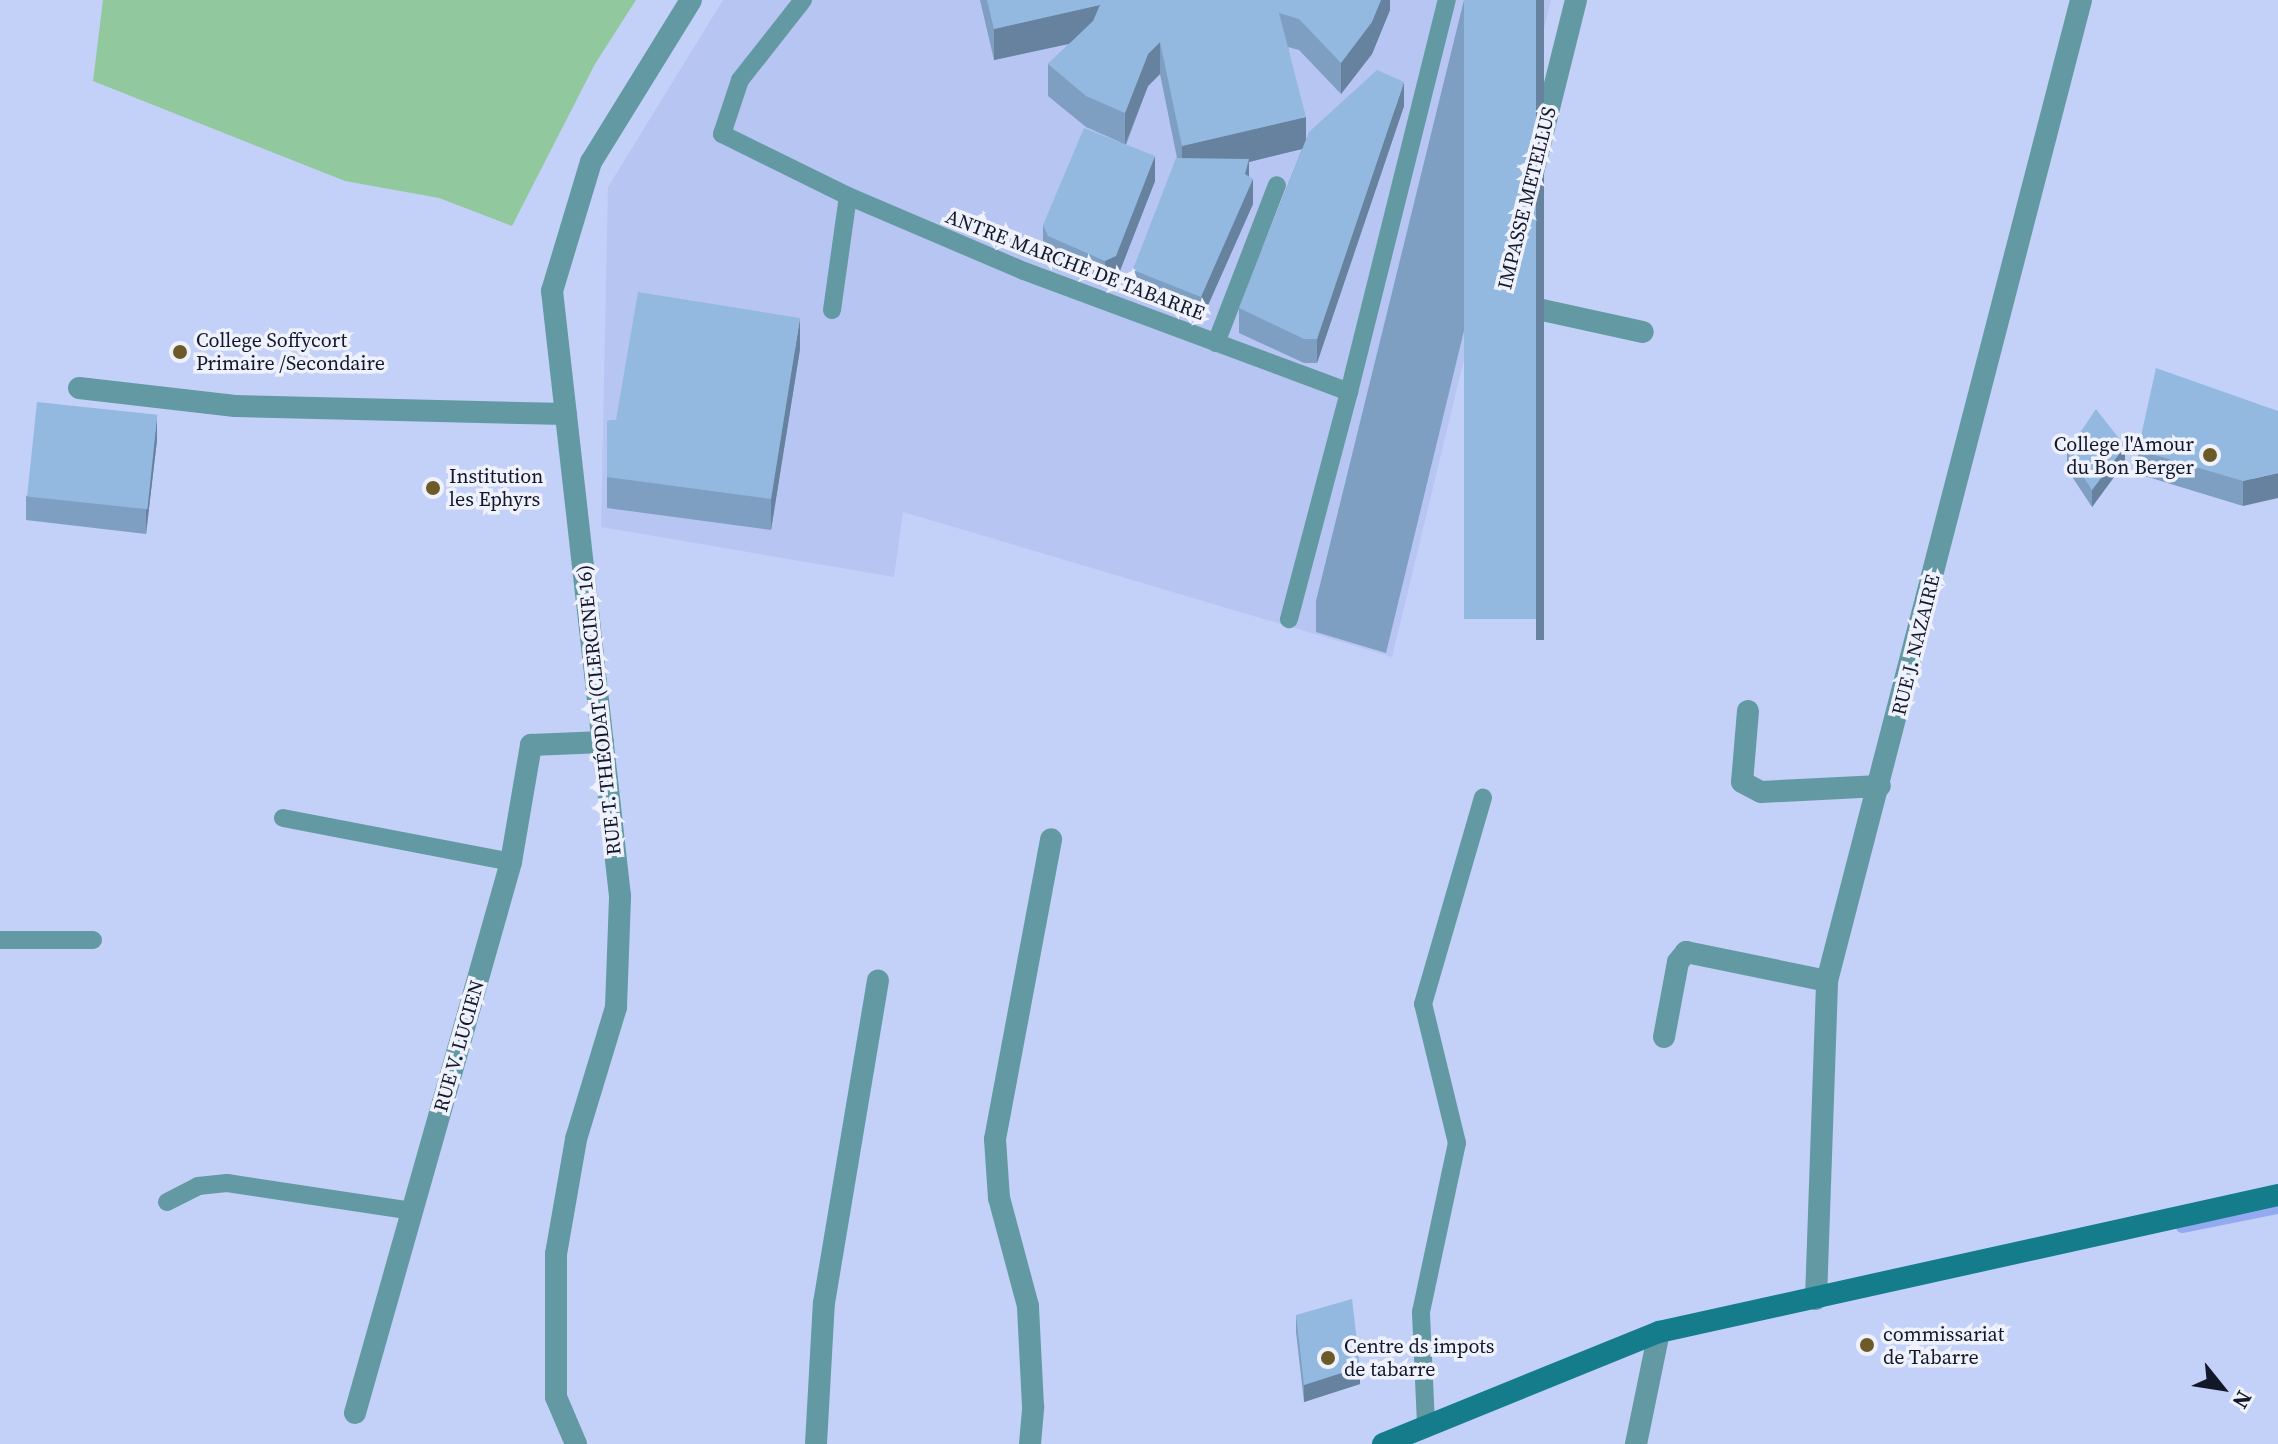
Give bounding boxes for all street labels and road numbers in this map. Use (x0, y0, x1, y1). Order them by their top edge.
street label: IMPASSE METELLUS (1493, 104, 1561, 292)
street label: ANTRE MARCHE DE TABARRE (942, 204, 1208, 326)
street label: RUE T. THÉODAT (CLERCINE 16) (572, 563, 626, 857)
street label: RUE J. NAZAIRE (1887, 572, 1945, 718)
street label: RUE V. LUCIEN (429, 977, 489, 1115)

